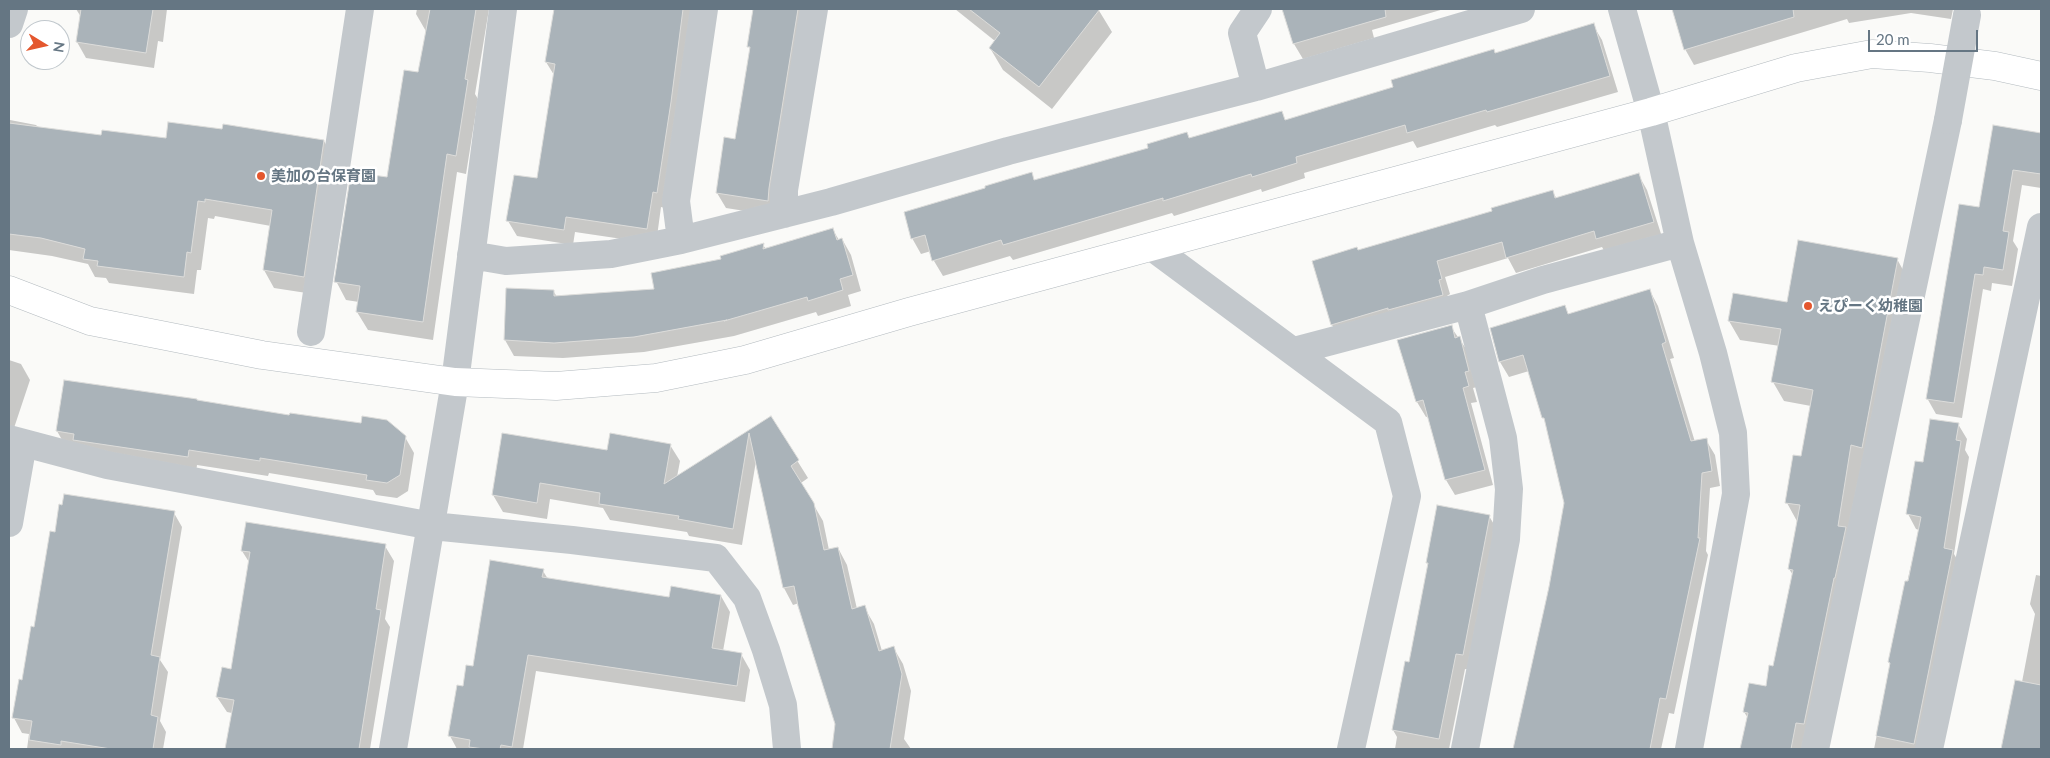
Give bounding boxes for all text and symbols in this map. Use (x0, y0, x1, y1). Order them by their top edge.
north arrow (20, 20, 70, 70)
scale bar (1870, 20, 1980, 52)
text: 20 m (1876, 30, 1910, 48)
text: N (50, 41, 69, 54)
place label: 美加の台保育園 (271, 167, 376, 185)
marker: 美加の台保育園 (255, 170, 267, 182)
place label: えぴーく幼稚園 (1818, 297, 1923, 315)
marker: えぴーく幼稚園 (1802, 300, 1814, 312)

